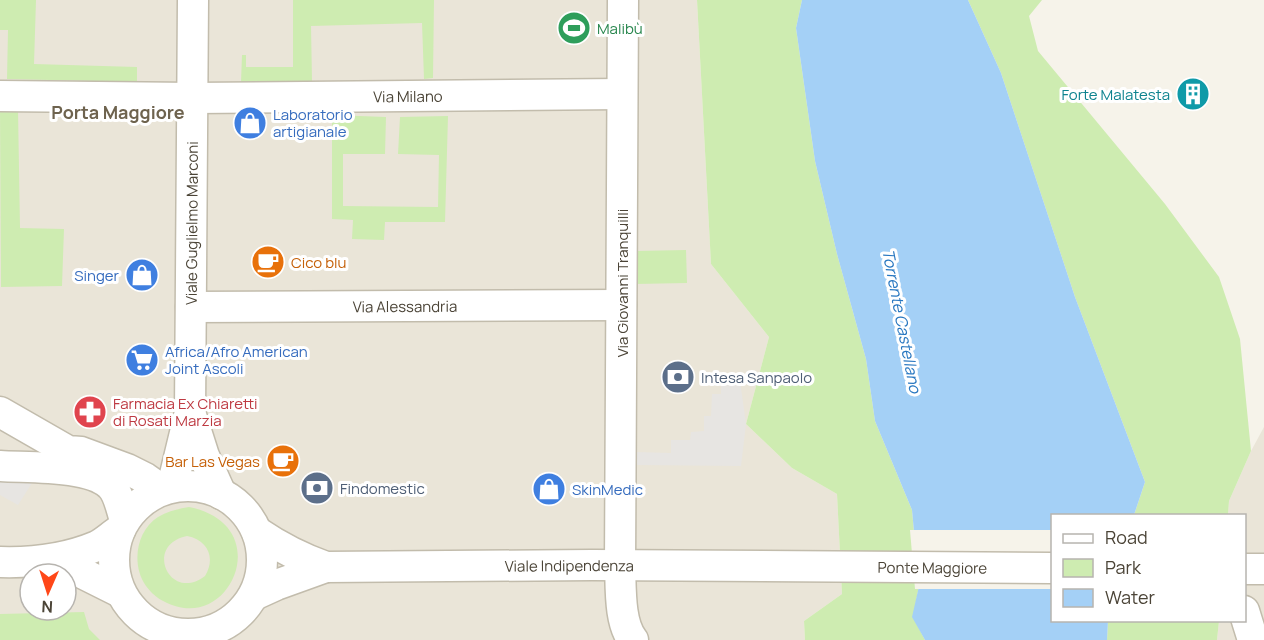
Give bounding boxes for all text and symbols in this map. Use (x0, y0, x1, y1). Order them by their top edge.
sports icon: Malibù (556, 10, 592, 46)
place label: Malibù (597, 18, 643, 39)
building icon: Forte Malatesta (1175, 76, 1211, 112)
place label: Forte Malatesta (1061, 84, 1170, 105)
street label: Via Milano (373, 85, 443, 107)
district label: Porta Maggiore (51, 100, 185, 124)
place label: Laboratorio artigianale (273, 104, 353, 142)
shop icon: Laboratorio artigianale (232, 105, 268, 141)
street label: Viale Guglielmo Marconi (180, 141, 202, 305)
street label: Via Giovanni Tranquilli (612, 209, 633, 357)
cafe icon: Cico blu (250, 244, 286, 280)
water label: Torrente Castellano (877, 247, 927, 396)
place label: Cico blu (291, 252, 346, 273)
shop icon: Singer (124, 257, 160, 293)
place label: Singer (74, 265, 120, 286)
street label: Via Alessandria (353, 295, 457, 317)
place label: Africa/Afro American Joint Ascoli (165, 341, 308, 379)
supermarket icon: Africa/Afro American Joint Ascoli (124, 342, 160, 378)
bank icon: Intesa Sanpaolo (660, 359, 696, 395)
place label: Intesa Sanpaolo (701, 367, 812, 388)
place label: Farmacia Ex Chiaretti di Rosati Marzia (113, 393, 258, 431)
pharmacy icon: Farmacia Ex Chiaretti di Rosati Marzia (72, 394, 108, 430)
cafe icon: Bar Las Vegas (265, 443, 301, 479)
place label: Bar Las Vegas (165, 451, 260, 472)
bank icon: Findomestic (299, 470, 335, 506)
shop icon: SkinMedic (531, 471, 567, 507)
place label: Findomestic (340, 478, 425, 499)
place label: SkinMedic (572, 479, 643, 500)
legend (1051, 514, 1246, 622)
text: Road (1105, 525, 1148, 549)
street label: Viale Indipendenza (505, 554, 634, 576)
text: Park (1105, 555, 1142, 579)
street label: Ponte Maggiore (878, 556, 987, 578)
north arrow (18, 562, 78, 622)
text: Water (1105, 585, 1155, 609)
text: N (41, 596, 54, 618)

